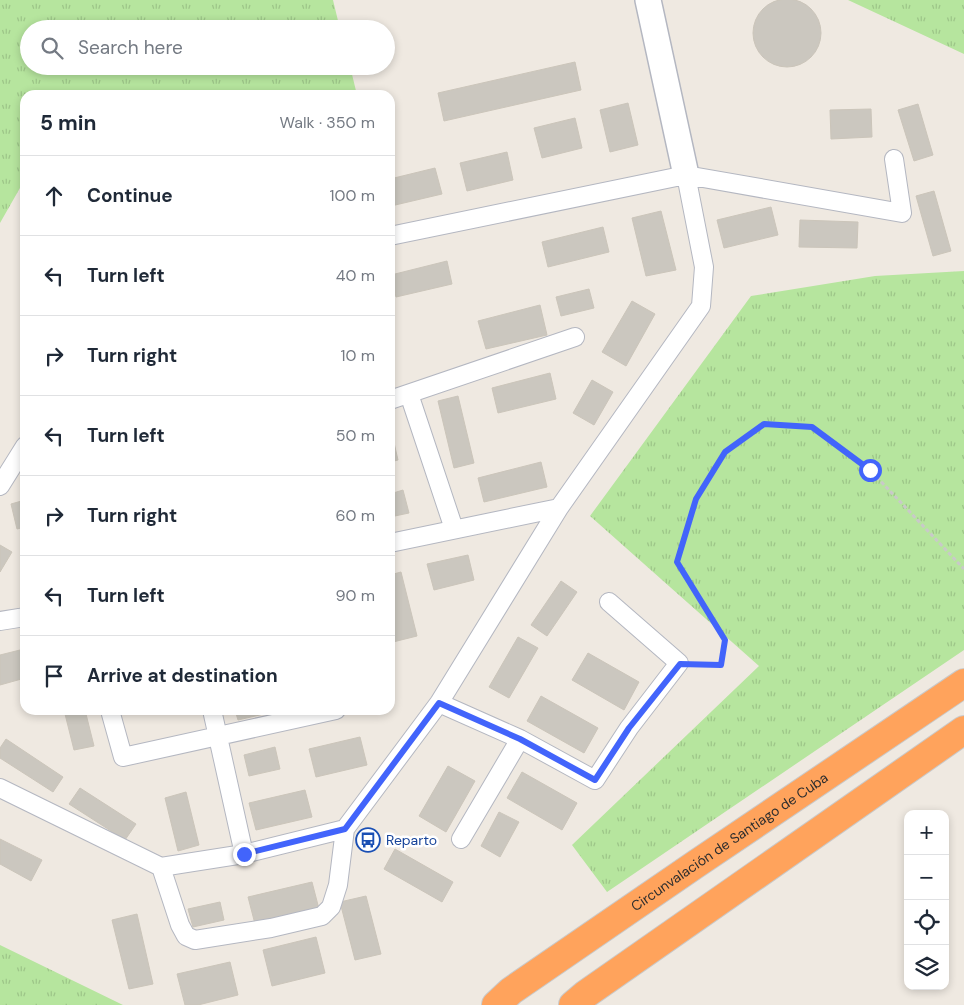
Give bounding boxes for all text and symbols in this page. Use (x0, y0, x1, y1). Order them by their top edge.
search box (20, 20, 395, 75)
icon: search (38, 34, 66, 62)
text: Search here (78, 35, 183, 60)
text: 5 min (40, 109, 96, 137)
text: Walk · 350 m (280, 112, 375, 133)
icon: ahead (40, 182, 68, 210)
text: Continue (87, 183, 173, 208)
text: 100 m (330, 185, 375, 206)
icon: left (40, 262, 68, 290)
text: Turn left (87, 263, 165, 288)
text: 40 m (336, 265, 375, 286)
icon: right (40, 342, 68, 370)
text: Turn right (87, 343, 177, 368)
text: 10 m (341, 345, 375, 366)
icon: left (40, 422, 68, 450)
text: Turn left (87, 423, 165, 448)
text: 50 m (336, 425, 375, 446)
route start (859, 459, 882, 482)
icon: right (40, 502, 68, 530)
text: Turn right (87, 503, 177, 528)
text: 60 m (335, 505, 375, 526)
icon: left (40, 582, 68, 610)
text: Turn left (87, 583, 165, 608)
text: 90 m (335, 585, 375, 606)
icon: arrive (40, 662, 68, 690)
text: Arrive at destination (87, 663, 278, 688)
street label: Circunvalación de Santiago de Cuba (627, 768, 831, 915)
map controls (904, 810, 949, 990)
button: + (904, 810, 949, 855)
bus stop icon: Reparto (355, 827, 381, 853)
place label: Reparto (386, 831, 437, 849)
route end (233, 843, 256, 866)
button: − (904, 855, 949, 900)
button: locate (904, 900, 949, 945)
button: layers (904, 945, 949, 990)

